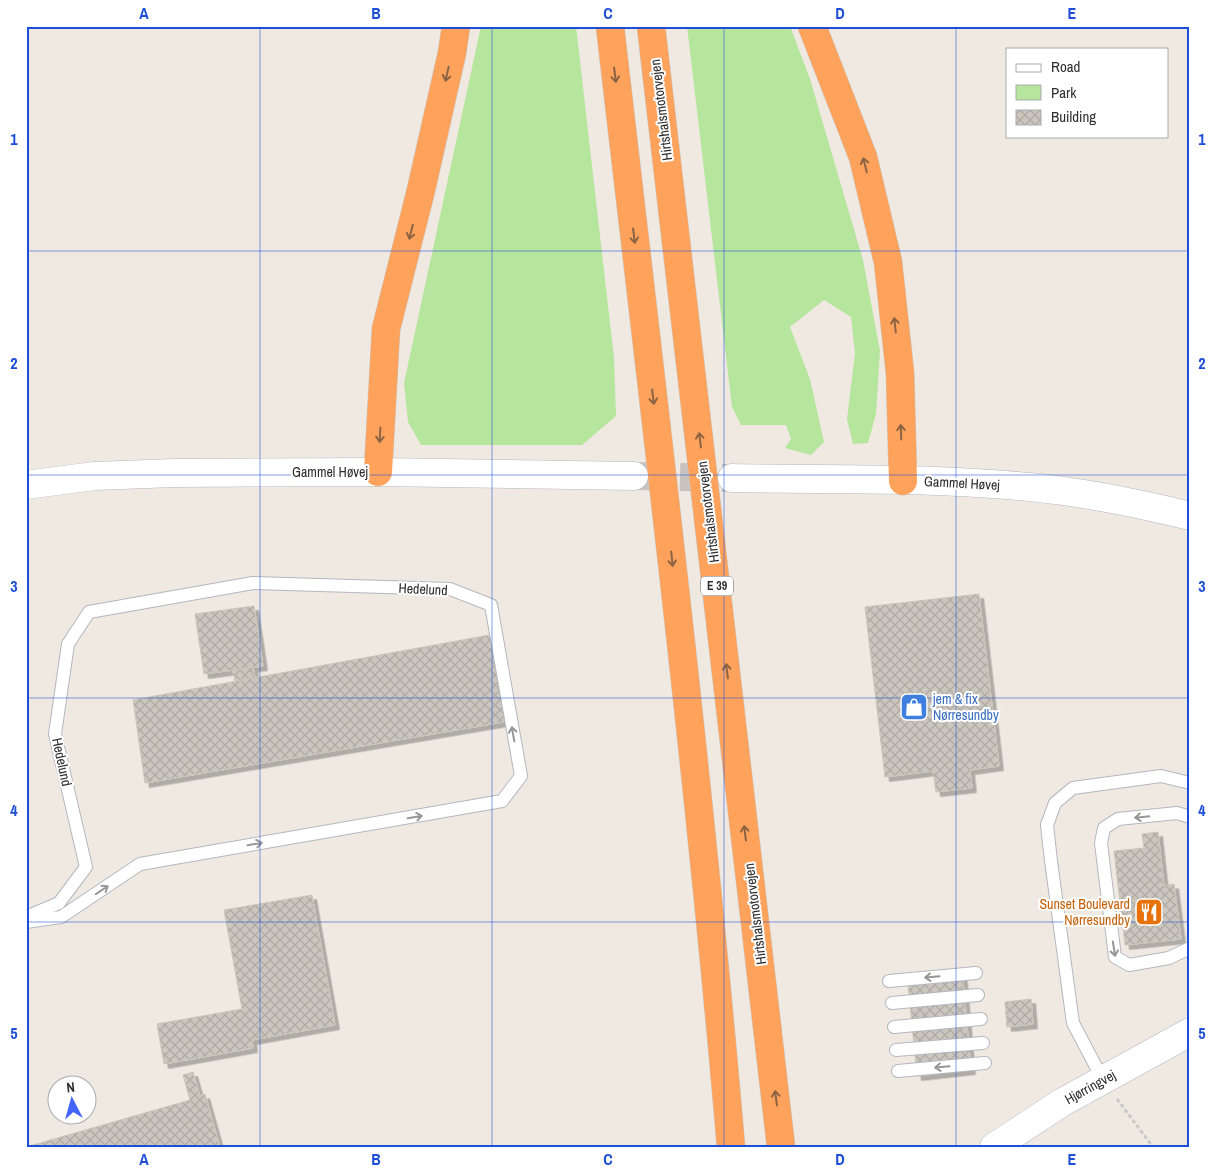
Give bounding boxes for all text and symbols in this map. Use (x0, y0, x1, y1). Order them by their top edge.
text: A (139, 2, 149, 24)
text: B (371, 2, 381, 24)
text: C (603, 2, 613, 24)
text: D (835, 2, 845, 24)
text: E (1068, 2, 1077, 24)
legend (1006, 48, 1168, 138)
text: Road (1051, 56, 1080, 77)
street label: Hirtshalsmotorvejen (646, 58, 676, 162)
one-way arrow (442, 66, 451, 82)
one-way arrow (610, 66, 620, 82)
text: Park (1051, 82, 1077, 103)
text: Building (1051, 106, 1096, 127)
text: 1 (10, 128, 18, 150)
text: 1 (1198, 128, 1206, 150)
one-way arrow (860, 158, 869, 174)
one-way arrow (405, 224, 415, 240)
one-way arrow (629, 228, 639, 244)
one-way arrow (890, 317, 899, 333)
text: 2 (10, 352, 18, 374)
text: 2 (1198, 352, 1206, 374)
one-way arrow (648, 389, 658, 405)
one-way arrow (897, 424, 906, 440)
one-way arrow (375, 427, 384, 443)
one-way arrow (695, 433, 705, 449)
street label: Hirtshalsmotorvejen (693, 460, 723, 564)
street label: Gammel Høvej (292, 463, 368, 481)
street label: Gammel Høvej (924, 472, 1000, 494)
one-way arrow (667, 551, 676, 567)
text: 3 (10, 575, 18, 597)
text: 3 (1198, 575, 1206, 597)
road number: E 39 (701, 576, 733, 596)
street label: Hedelund (398, 579, 448, 599)
one-way arrow (722, 663, 732, 679)
place label: jem & fix Nørresundby (932, 690, 999, 724)
shop icon: jem & fix Nørresundby (899, 692, 929, 722)
one-way arrow (508, 727, 518, 743)
street label: Hedelund (48, 736, 76, 788)
text: 4 (10, 799, 18, 821)
text: 4 (1198, 799, 1206, 821)
one-way arrow (406, 811, 422, 821)
one-way arrow (1134, 812, 1150, 822)
one-way arrow (740, 825, 750, 841)
one-way arrow (246, 839, 262, 849)
street label: Hirtshalsmotorvejen (740, 862, 770, 966)
one-way arrow (94, 885, 108, 895)
place label: Sunset Boulevard Nørresundby (1039, 895, 1130, 929)
restaurant icon: Sunset Boulevard Nørresundby (1134, 897, 1164, 927)
one-way arrow (1110, 940, 1120, 956)
one-way arrow (925, 972, 941, 982)
text: 5 (10, 1022, 18, 1044)
text: 5 (1198, 1022, 1206, 1044)
one-way arrow (934, 1062, 950, 1072)
street label: Hjørringvej (1061, 1066, 1119, 1108)
north arrow (48, 1076, 98, 1126)
text: N (66, 1078, 76, 1096)
one-way arrow (771, 1091, 781, 1107)
text: A (139, 1148, 149, 1170)
text: B (371, 1148, 381, 1170)
text: C (603, 1148, 613, 1170)
text: D (835, 1148, 845, 1170)
text: E (1068, 1148, 1077, 1170)

